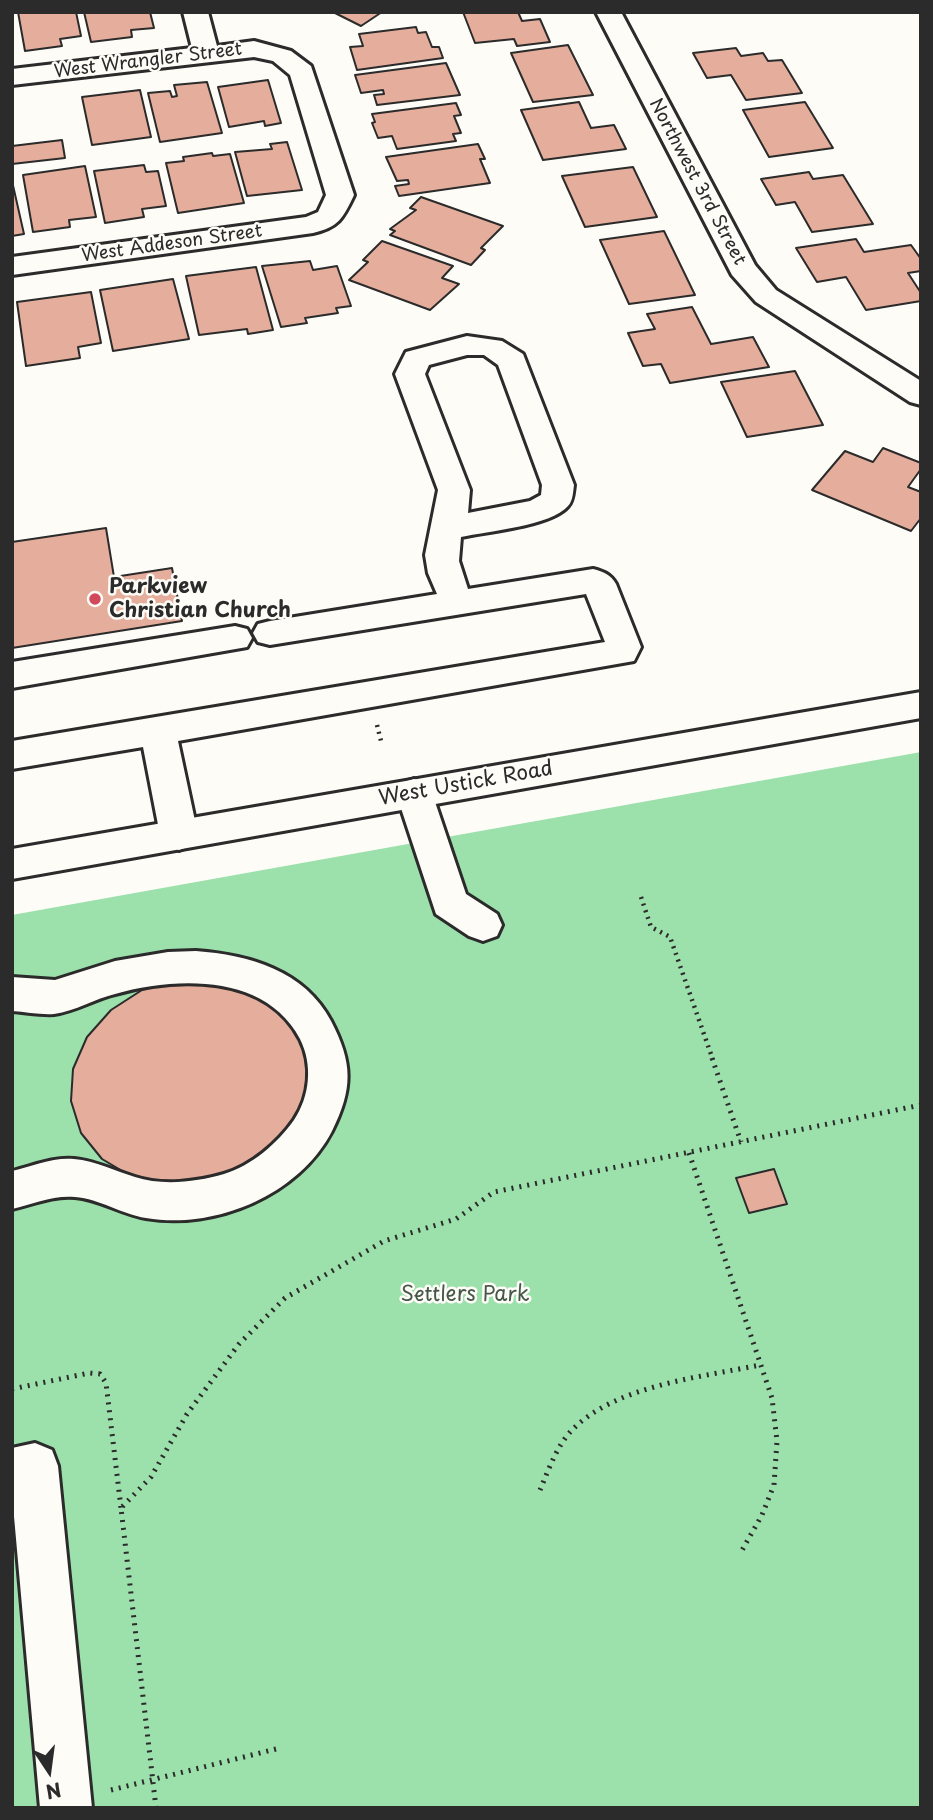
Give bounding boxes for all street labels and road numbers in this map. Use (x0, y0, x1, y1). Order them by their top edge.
street label: West Wrangler Street (53, 39, 243, 83)
street label: Northwest 3rd Street (644, 95, 750, 269)
street label: West Addeson Street (80, 221, 264, 267)
street label: West Ustick Road (377, 756, 555, 812)

